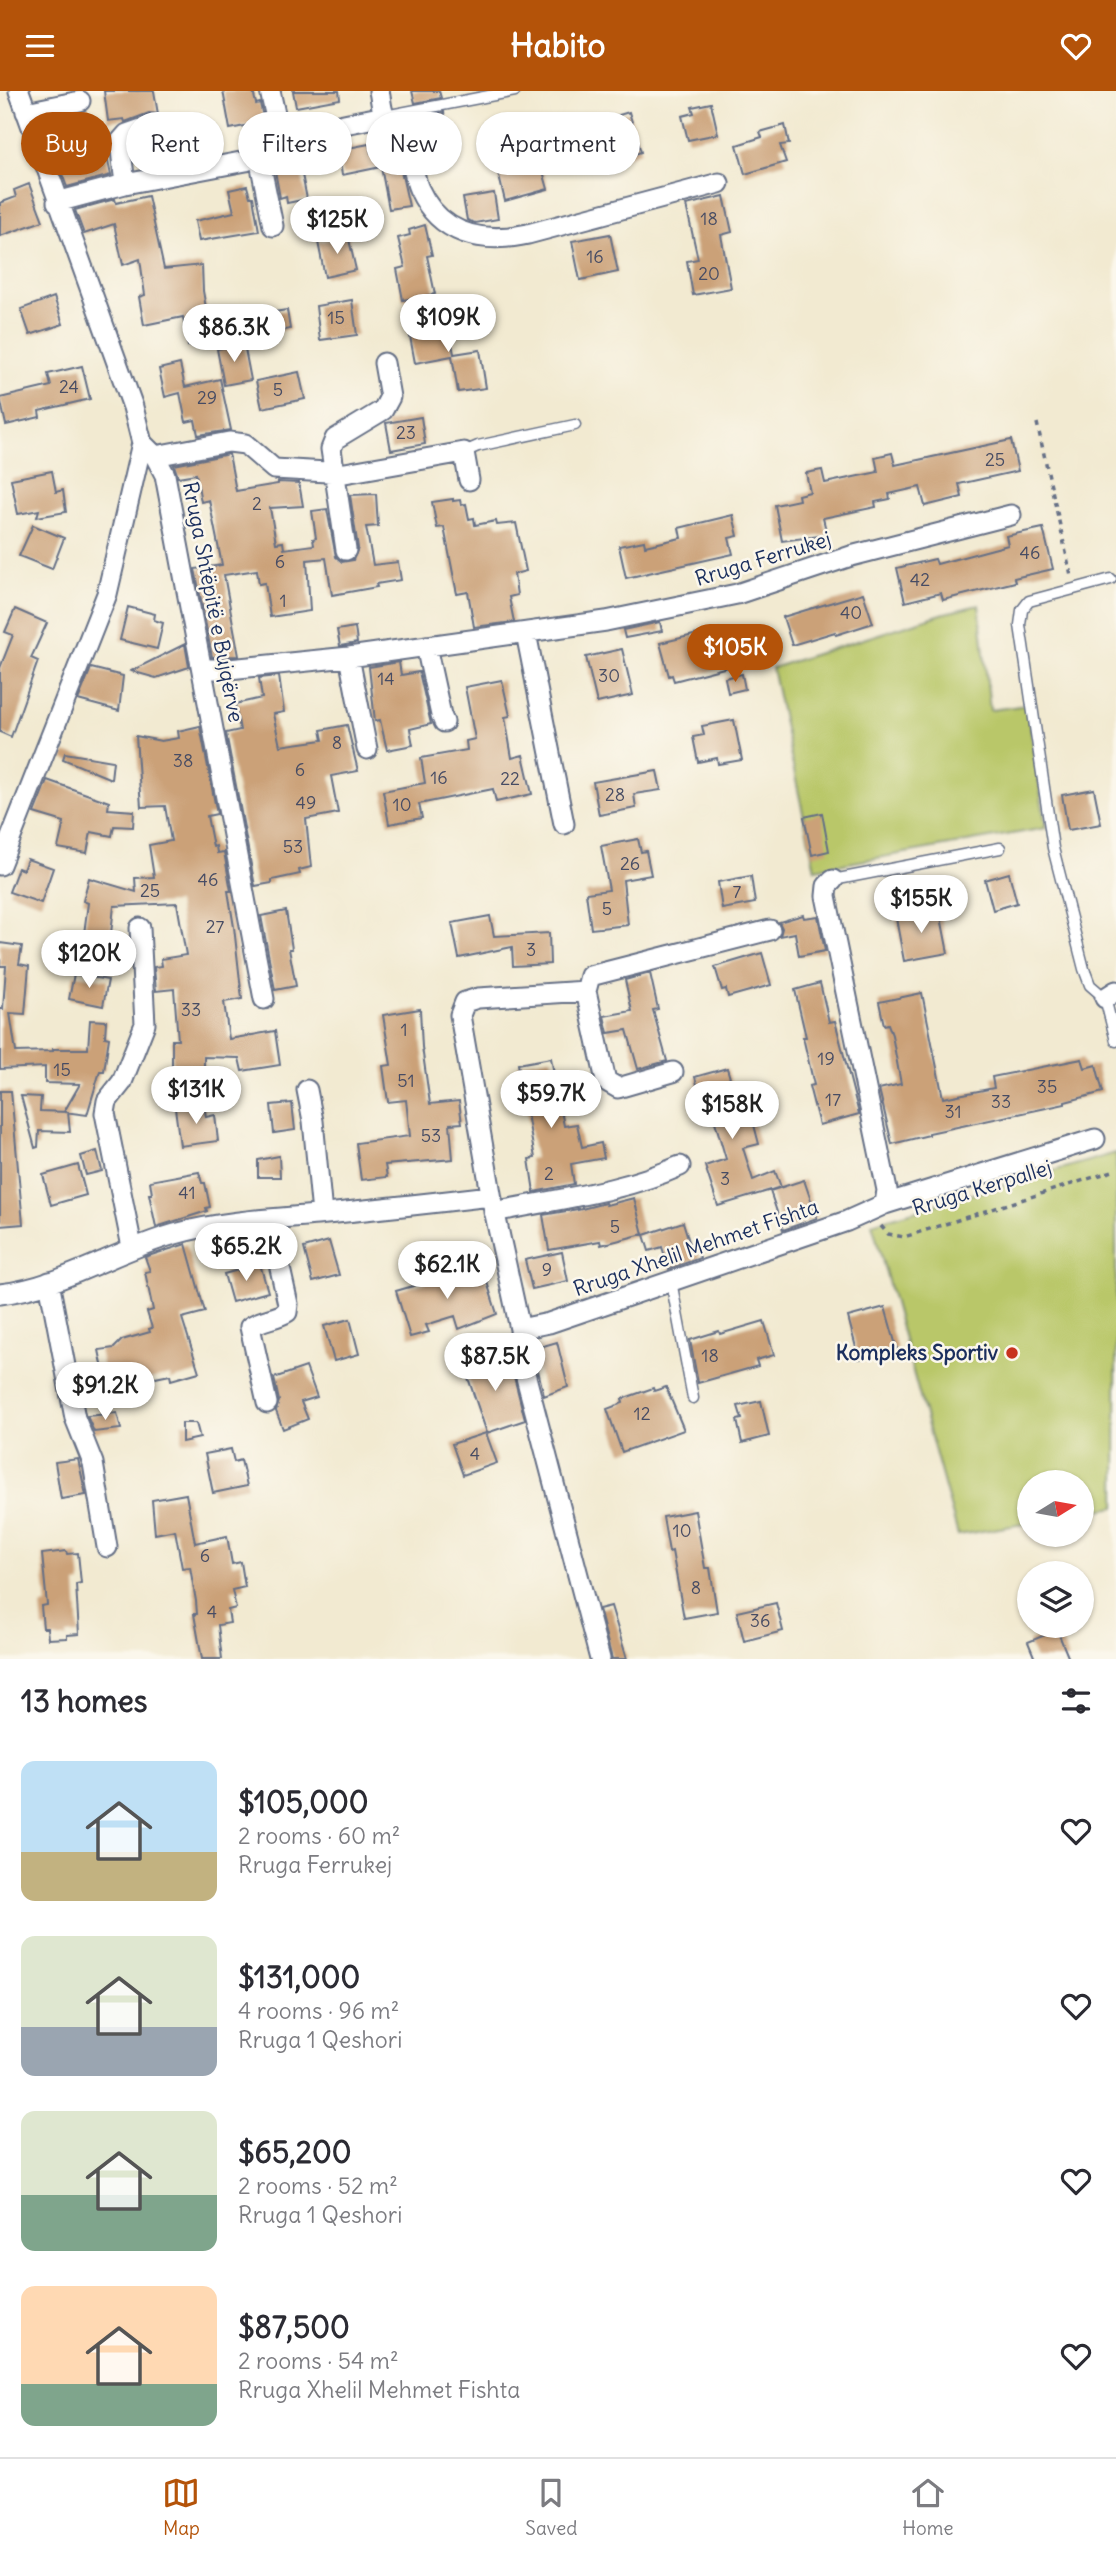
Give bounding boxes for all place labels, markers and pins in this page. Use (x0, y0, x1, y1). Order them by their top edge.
pin: $125K (288, 197, 386, 256)
pin: $109K (399, 295, 497, 354)
pin: $86.3K (177, 305, 291, 364)
pin: $105K (686, 625, 784, 684)
pin: $155K (872, 875, 970, 935)
pin: $120K (40, 930, 138, 990)
pin: $131K (147, 1067, 245, 1126)
pin: $59.7K (494, 1070, 608, 1130)
pin: $158K (683, 1081, 781, 1141)
pin: $65.2K (189, 1223, 303, 1283)
pin: $62.1K (390, 1241, 504, 1301)
pin: $87.5K (438, 1333, 552, 1393)
place label: Kompleks Sportiv (836, 1339, 999, 1366)
marker: Kompleks Sportiv (1004, 1345, 1020, 1361)
pin: $91.2K (48, 1363, 162, 1422)

